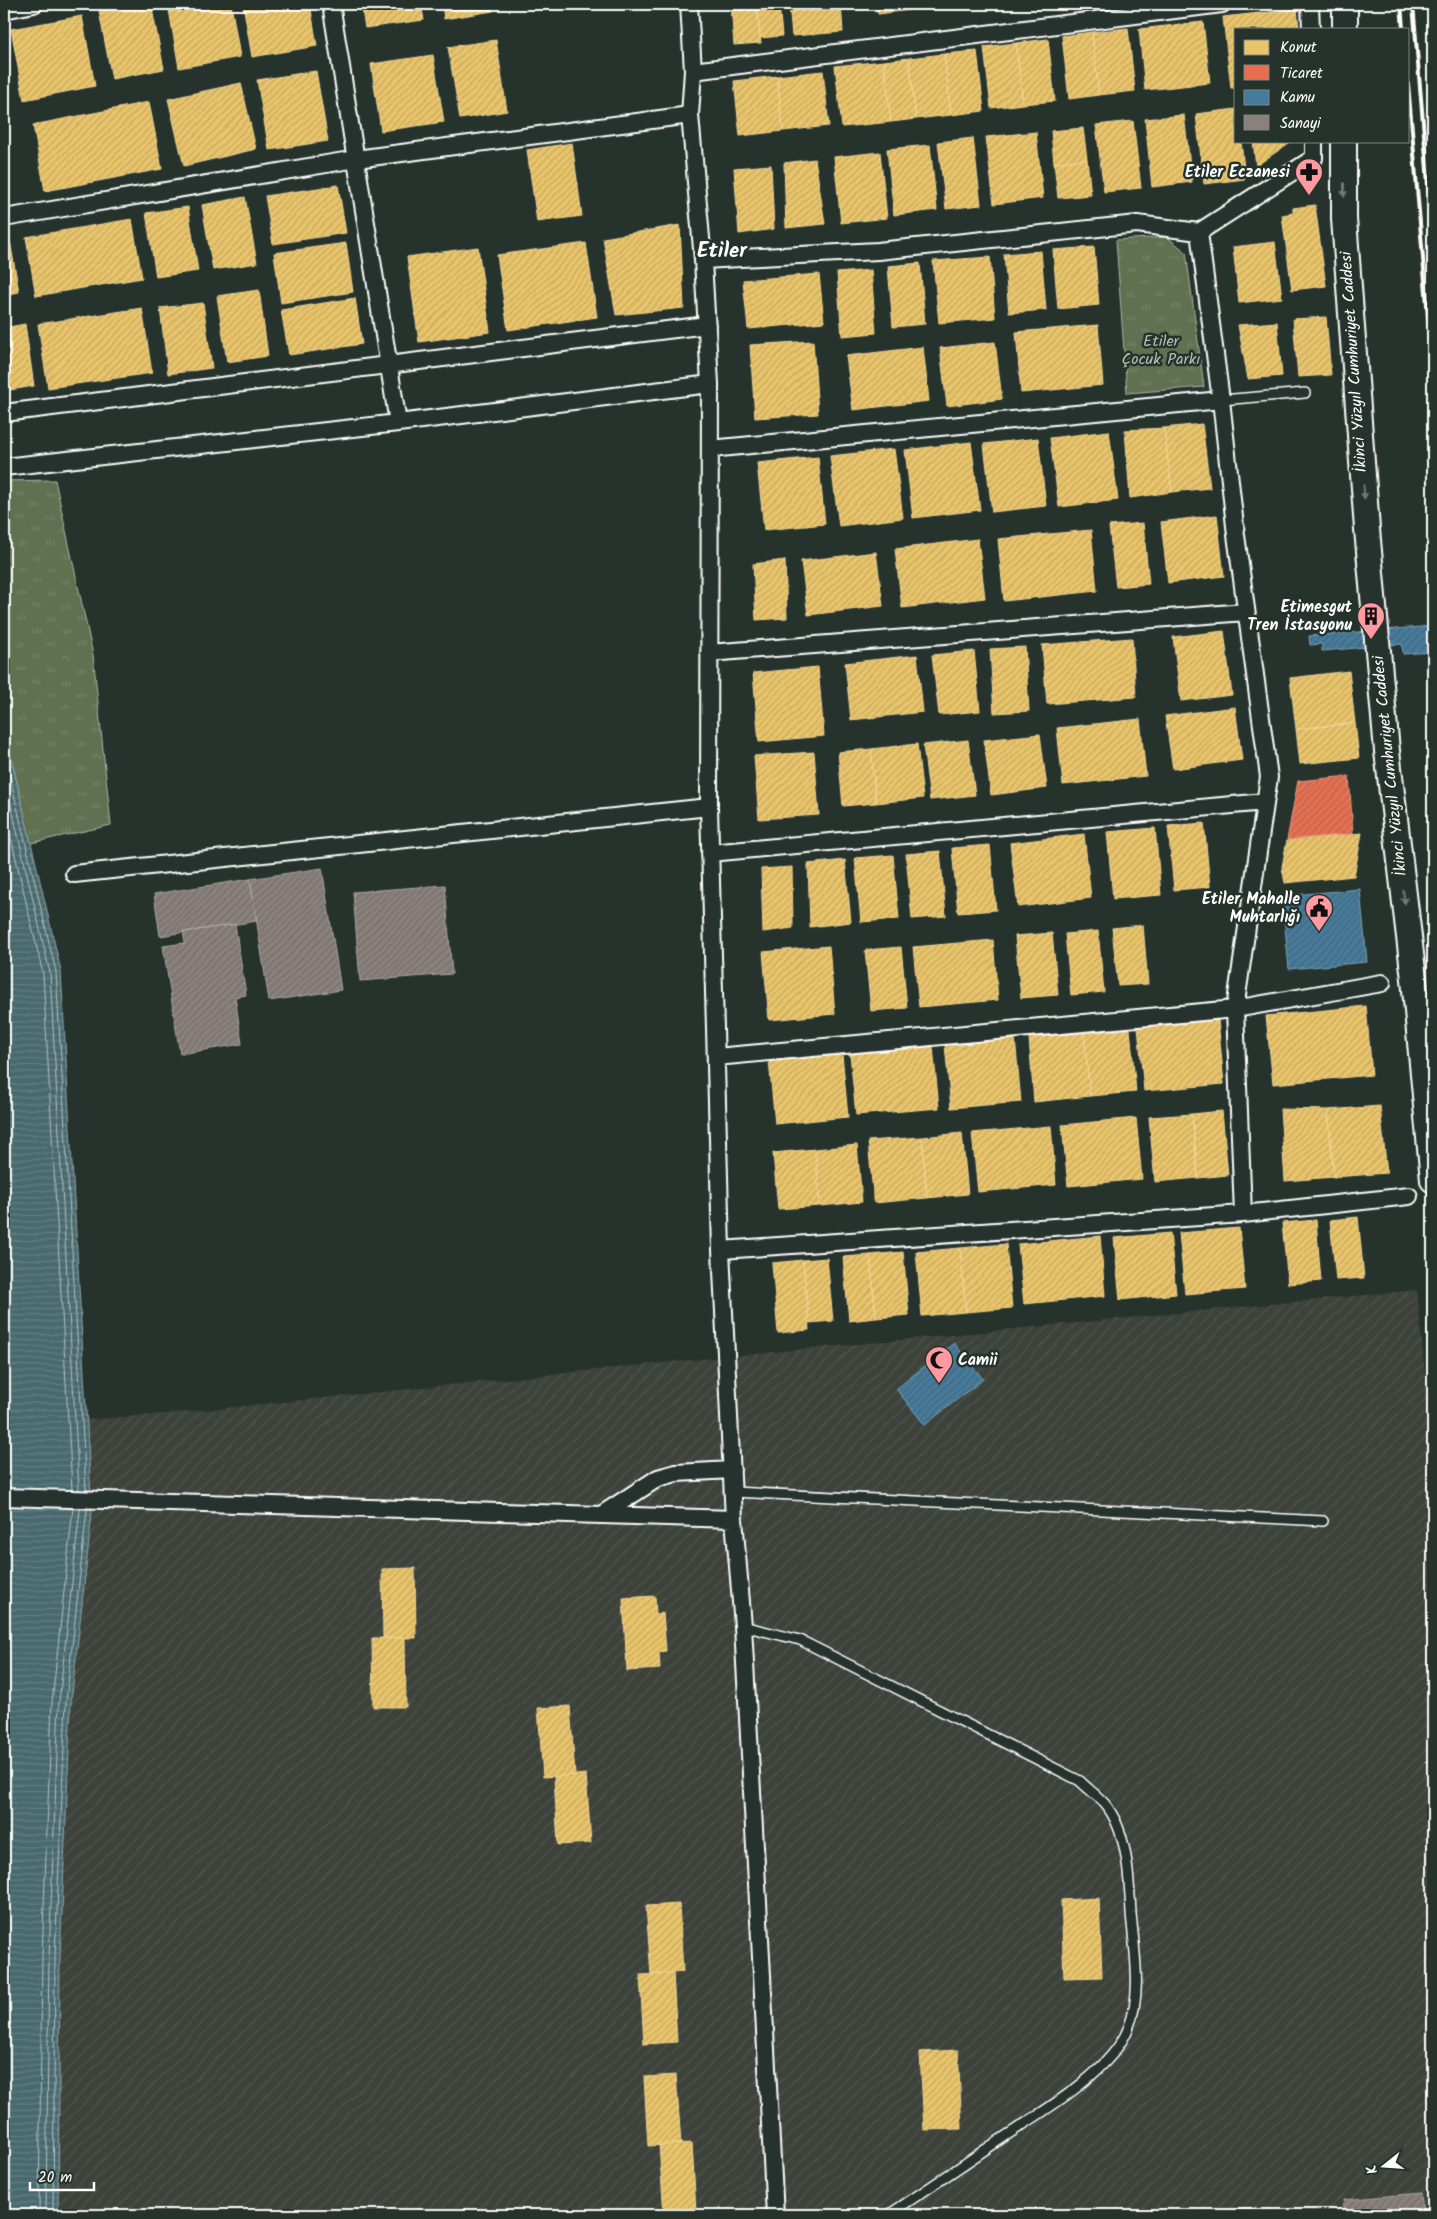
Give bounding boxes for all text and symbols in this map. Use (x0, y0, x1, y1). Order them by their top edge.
legend (1234, 28, 1410, 142)
text: Konut (1280, 36, 1317, 60)
text: Ticaret (1280, 62, 1323, 86)
text: Kamu (1280, 86, 1315, 110)
text: Sanayi (1280, 112, 1322, 136)
pharmacy icon: Etiler Eczanesi (1294, 157, 1324, 196)
place label: Etiler Eczanesi (1185, 160, 1291, 185)
one-way arrow (1340, 182, 1348, 198)
district label: Etiler (697, 235, 748, 268)
street label: İkinci Yüzyıl Cumhuriyet Caddesi (1334, 249, 1374, 473)
park label: Etiler Çocuk Parkı (1122, 329, 1200, 372)
one-way arrow (1360, 484, 1368, 500)
place label: Etimesgut Tren İstasyonu (1247, 595, 1353, 638)
building icon: Etimesgut Tren İstasyonu (1356, 601, 1386, 640)
street label: İkinci Yüzyıl Cumhuriyet Caddesi (1366, 653, 1414, 878)
place label: Etiler Mahalle Muhtarlığı (1202, 887, 1300, 930)
one-way arrow (1400, 890, 1408, 906)
public building icon: Etiler Mahalle Muhtarlığı (1304, 893, 1334, 932)
mosque icon: Camii (924, 1345, 954, 1384)
place label: Camii (958, 1348, 998, 1373)
north arrow (1360, 2142, 1410, 2192)
scale bar (30, 2159, 94, 2191)
text: K (1361, 2162, 1384, 2177)
text: 20 m (38, 2166, 72, 2190)

